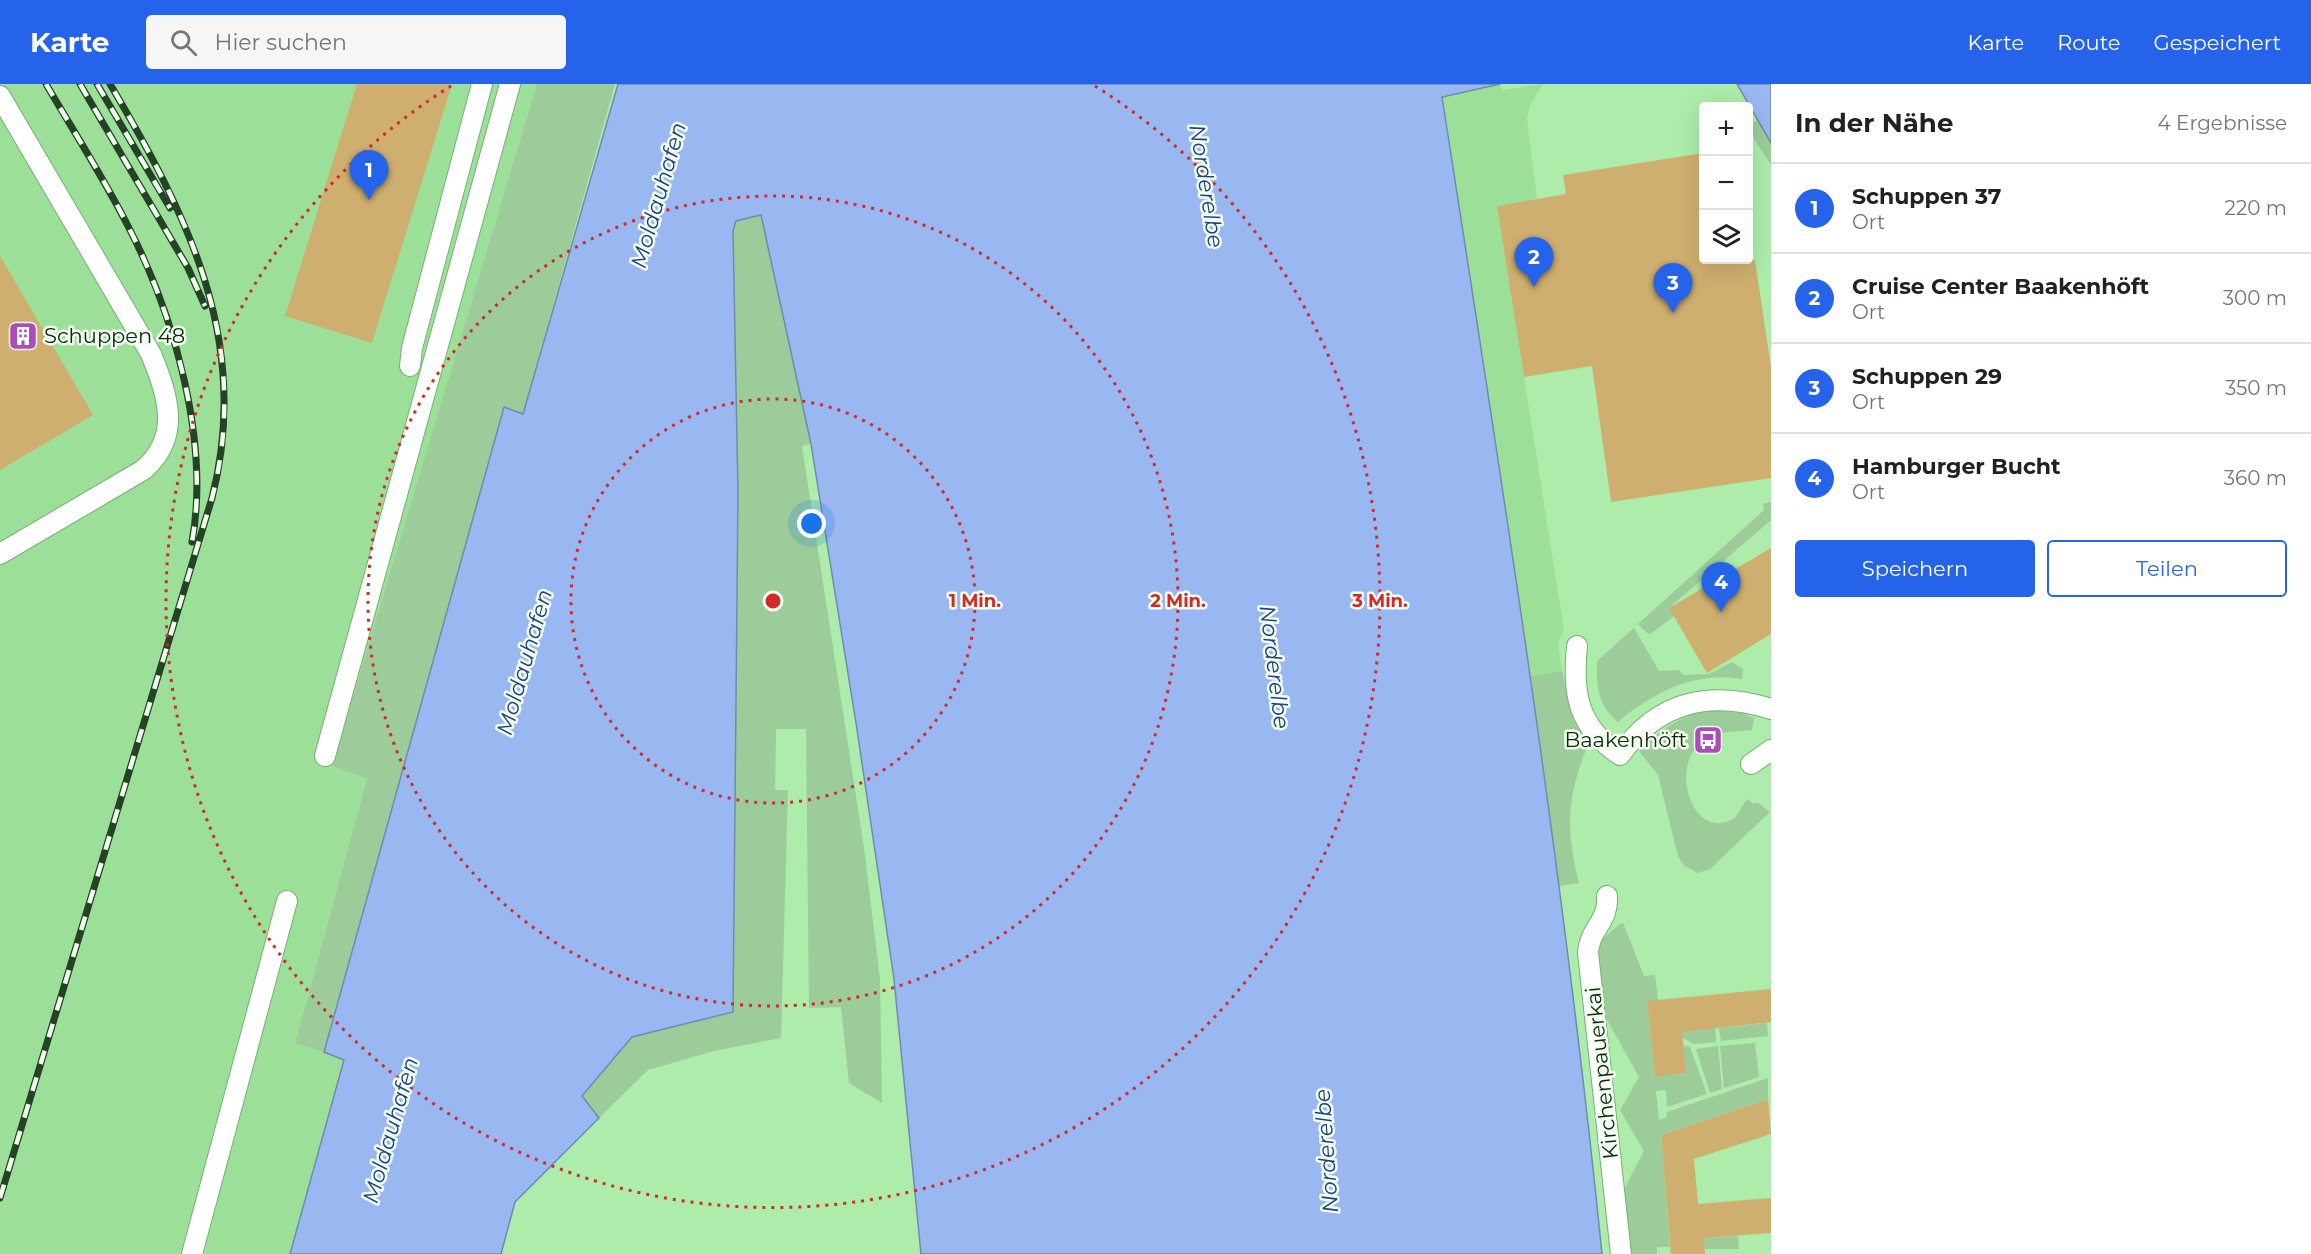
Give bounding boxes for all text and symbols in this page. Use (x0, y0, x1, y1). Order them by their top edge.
search box (146, 15, 566, 69)
text: Karte (30, 25, 110, 59)
icon: search (167, 26, 200, 59)
text: Hier suchen (215, 29, 347, 56)
text: Karte (1968, 30, 2024, 55)
text: Route (2057, 30, 2120, 55)
text: Gespeichert (2153, 30, 2281, 55)
map controls (1699, 102, 1753, 264)
button: + (1699, 102, 1753, 156)
text: In der Nähe (1795, 107, 1953, 139)
text: 4 Ergebnisse (2158, 111, 2287, 135)
water label: Moldauhafen (625, 119, 692, 271)
water label: Norderelbe (1183, 123, 1230, 250)
pin: 1 (350, 150, 388, 200)
button: − (1699, 156, 1753, 210)
text: Schuppen 37 (1852, 183, 2001, 210)
text: 1 (1811, 196, 1818, 220)
text: 220 m (2225, 196, 2287, 220)
button: layers (1699, 210, 1753, 264)
text: Ort (1852, 210, 1885, 234)
pin: 2 (1514, 238, 1553, 287)
pin: 3 (1654, 264, 1692, 313)
text: Cruise Center Baakenhöft (1852, 273, 2149, 300)
text: 2 (1809, 286, 1820, 310)
text: 300 m (2223, 286, 2287, 310)
text: Ort (1852, 300, 1885, 324)
building icon: Schuppen 48 (7, 320, 39, 352)
place label: Schuppen 48 (44, 323, 185, 348)
text: Schuppen 29 (1852, 363, 2002, 390)
text: 3 (1809, 376, 1820, 400)
text: 350 m (2225, 376, 2287, 400)
text: Ort (1852, 390, 1885, 414)
text: Hamburger Bucht (1852, 453, 2061, 480)
text: 4 (1808, 466, 1821, 490)
text: 360 m (2224, 466, 2287, 490)
text: Ort (1852, 480, 1885, 504)
your location (797, 509, 826, 538)
button: Speichern (1795, 540, 2035, 597)
button: Teilen (2047, 540, 2287, 597)
pin: 4 (1702, 562, 1740, 612)
water label: Moldauhafen (491, 586, 558, 738)
text: 1 Min. (949, 590, 1001, 612)
text: 2 Min. (1150, 590, 1206, 612)
text: 3 Min. (1351, 590, 1408, 612)
centre of rings (763, 591, 783, 611)
water label: Norderelbe (1254, 604, 1295, 730)
bus stop icon: Baakenhöft (1692, 724, 1724, 756)
place label: Baakenhöft (1564, 727, 1687, 752)
street label: Kirchenpauerkai (1580, 985, 1623, 1161)
water label: Moldauhafen (357, 1054, 424, 1206)
water label: Norderelbe (1309, 1088, 1344, 1214)

